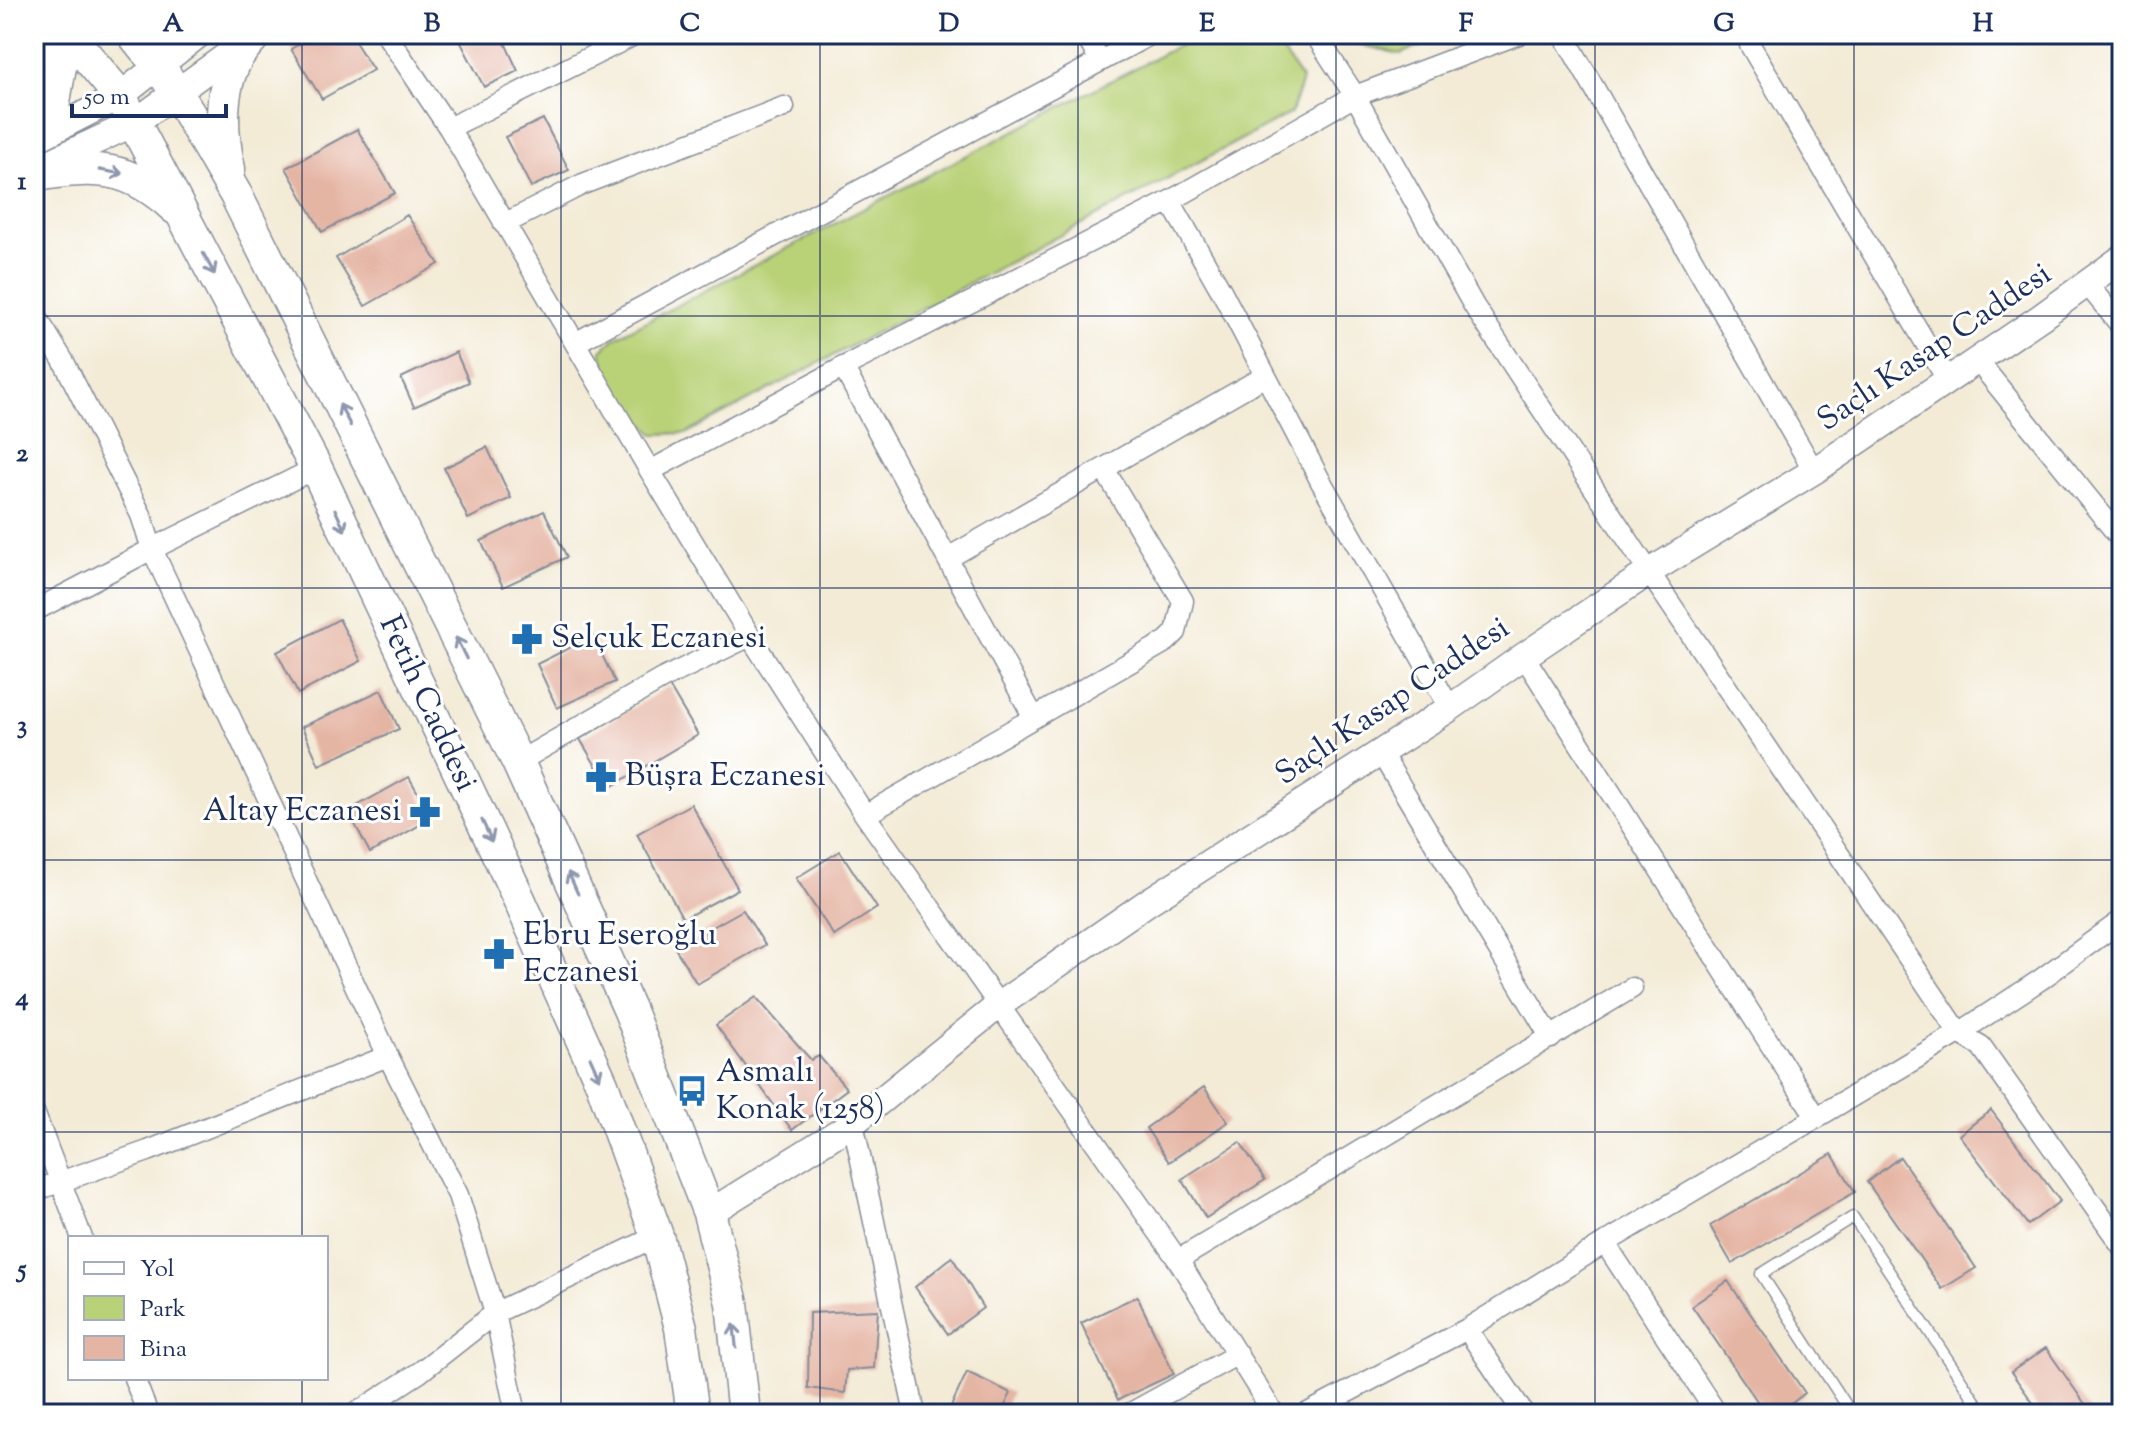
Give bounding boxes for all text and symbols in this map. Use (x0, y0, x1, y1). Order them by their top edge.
text: A (162, 6, 184, 43)
text: B (424, 6, 441, 43)
text: C (680, 6, 700, 43)
text: D (939, 6, 959, 43)
text: E (1199, 6, 1215, 43)
text: F (1459, 6, 1474, 43)
text: G (1713, 6, 1735, 43)
text: H (1973, 6, 1994, 43)
scale bar (72, 68, 226, 118)
text: 50 m (82, 81, 130, 115)
text: 1 (18, 164, 27, 201)
one-way arrow (98, 166, 124, 181)
one-way arrow (201, 251, 217, 275)
street label: Saçlı Kasap Caddesi (1809, 252, 2061, 444)
one-way arrow (337, 404, 353, 428)
text: 2 (16, 436, 29, 473)
one-way arrow (333, 507, 348, 531)
street label: Saçlı Kasap Caddesi (1267, 606, 1519, 798)
street label: Fetih Caddesi (366, 608, 488, 800)
place label: Selçuk Eczanesi (551, 616, 766, 662)
pharmacy icon: Selçuk Eczanesi (510, 622, 544, 656)
one-way arrow (453, 636, 468, 660)
text: 3 (17, 708, 27, 745)
place label: Büşra Eczanesi (625, 754, 826, 800)
pharmacy icon: Büşra Eczanesi (584, 760, 618, 794)
place label: Altay Eczanesi (203, 789, 401, 835)
pharmacy icon: Altay Eczanesi (408, 795, 442, 829)
one-way arrow (480, 819, 495, 843)
one-way arrow (564, 871, 579, 895)
place label: Ebru Eseroğlu Eczanesi (523, 913, 717, 996)
pharmacy icon: Ebru Eseroğlu Eczanesi (482, 937, 516, 971)
text: 4 (14, 980, 29, 1017)
place label: Asmalı Konak (1258) (716, 1050, 885, 1133)
one-way arrow (588, 1055, 603, 1079)
bus stop icon: Asmalı Konak (1258) (675, 1074, 709, 1108)
legend (68, 1236, 328, 1380)
text: 5 (16, 1252, 27, 1289)
text: Yol (140, 1253, 175, 1287)
text: Park (140, 1293, 186, 1327)
one-way arrow (728, 1324, 743, 1350)
text: Bina (140, 1333, 187, 1367)

